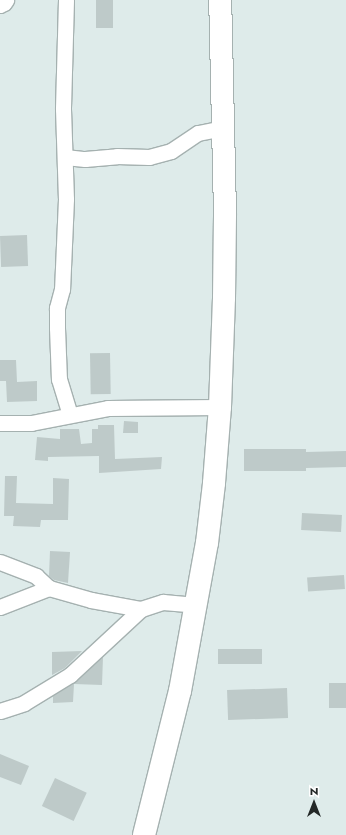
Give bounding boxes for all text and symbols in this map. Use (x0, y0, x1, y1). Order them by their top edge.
north arrow (294, 783, 334, 823)
text: N (310, 783, 318, 799)

